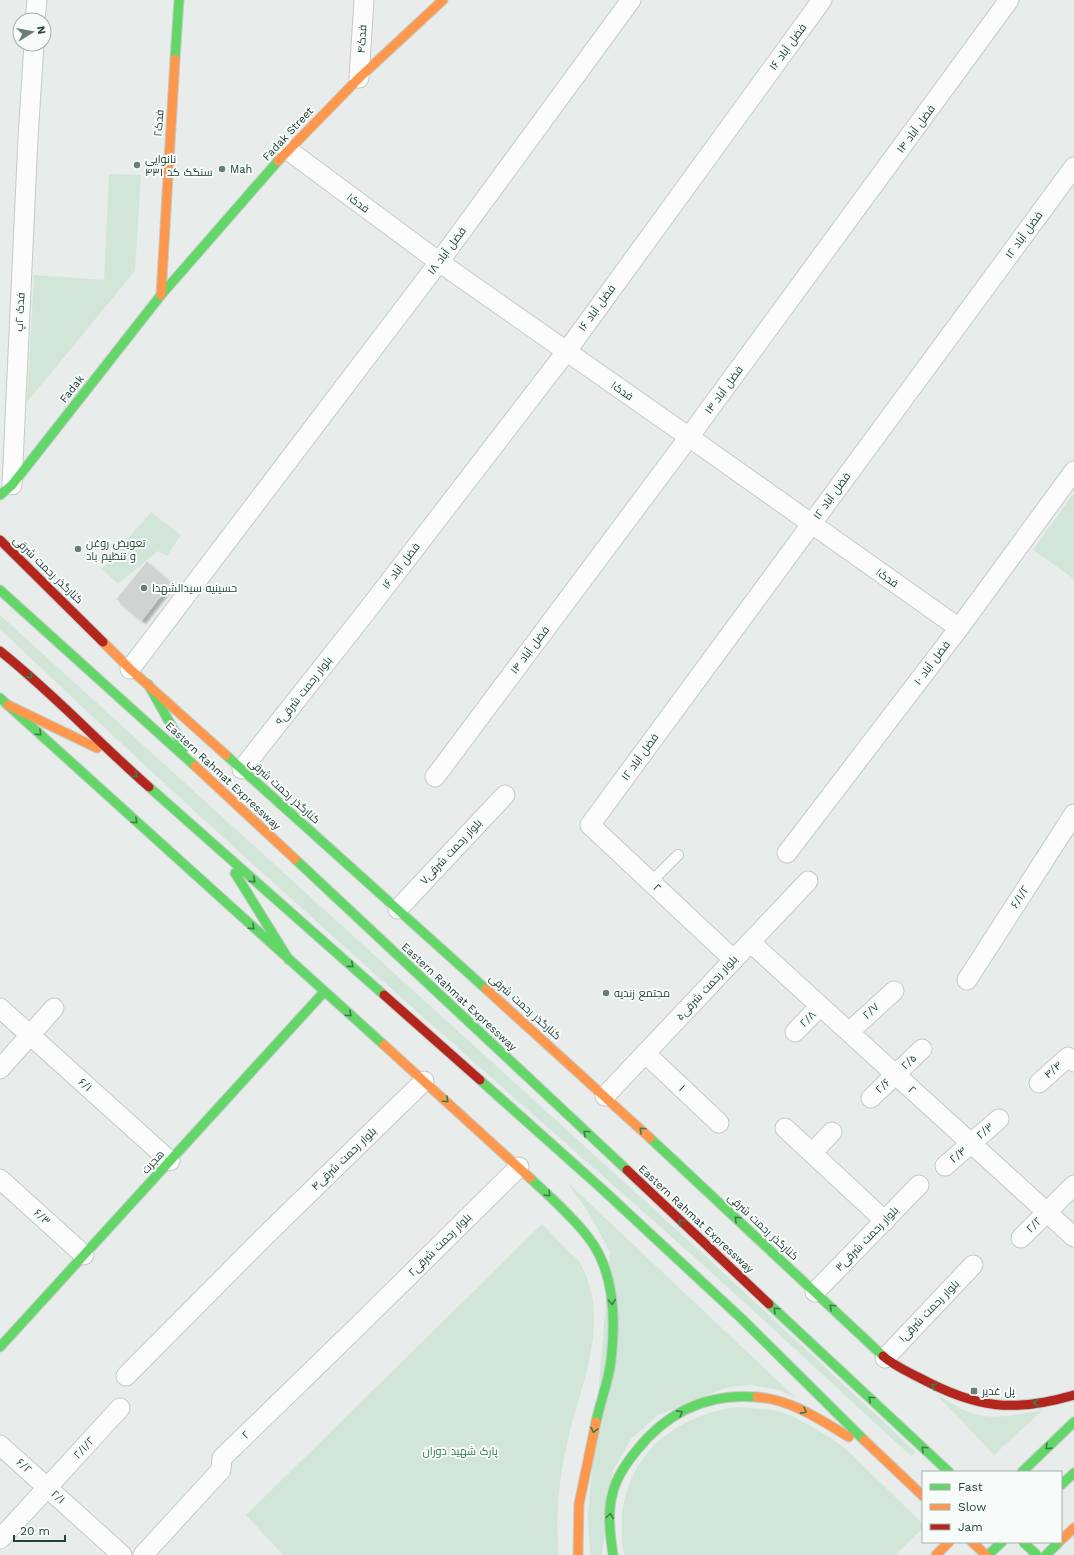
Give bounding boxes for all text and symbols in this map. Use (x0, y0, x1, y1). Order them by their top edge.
north arrow (12, 12, 52, 52)
street label: فضل آباد ۱۶ (767, 21, 809, 73)
street label: فدک۴ (355, 24, 369, 54)
text: N (34, 25, 48, 35)
street label: فضل آباد ۱۴ (894, 102, 938, 156)
street label: Fadak Street (260, 104, 316, 163)
street label: فدک۲ (152, 109, 166, 137)
place label: نانوایی سنگک کد ۴۳۱ (145, 153, 213, 179)
marker: نانوایی سنگک کد ۴۳۱ (132, 160, 142, 170)
place label: Mah (230, 163, 252, 176)
marker: Mah (217, 164, 227, 174)
street label: فدک۱ (344, 190, 372, 216)
street label: فضل آباد ۱۲ (1003, 209, 1045, 261)
street label: فضل آباد ۱۸ (425, 225, 469, 277)
street label: فضل آباد ۱۶ (576, 282, 618, 334)
street label: فدک ۲پ (12, 292, 28, 332)
street label: فضل آباد ۱۴ (702, 363, 746, 417)
street label: Fadak (57, 372, 87, 406)
street label: فدک۱ (608, 379, 636, 403)
street label: فضل آباد ۱۲ (811, 470, 853, 522)
street label: کنارگذر رحمت شرقی (10, 533, 86, 607)
place label: تعویض روغن و تنظیم باد (86, 537, 146, 564)
street label: فضل آباد ۱۶ (379, 540, 423, 592)
marker: تعویض روغن و تنظیم باد (73, 544, 83, 554)
street label: فدک۱ (873, 566, 901, 590)
place label: حسینیه سیدالشهدا (152, 582, 237, 595)
marker: حسینیه سیدالشهدا (139, 583, 149, 593)
street label: فضل آباد ۱۴ (508, 624, 552, 676)
street label: فضل آباد ۱۰ (911, 638, 953, 688)
street label: بلوار رحمت شرقی۹ (273, 654, 335, 728)
one-way arrow (25, 671, 33, 679)
street label: Eastern Rahmat Expressway (163, 719, 283, 833)
one-way arrow (34, 729, 42, 736)
street label: فضل آباد ۱۲ (619, 731, 661, 783)
street label: کنارگذر رحمت شرقی (246, 755, 323, 827)
one-way arrow (130, 770, 138, 777)
one-way arrow (131, 816, 138, 823)
street label: بلوار رحمت شرقی۷ (417, 817, 485, 887)
one-way arrow (248, 875, 256, 882)
street label: ۲ (650, 881, 664, 895)
street label: ۶/۱/۲ (1008, 883, 1032, 911)
one-way arrow (248, 922, 255, 929)
street label: Eastern Rahmat Expressway (399, 940, 519, 1054)
street label: ۵بلوار رحمت شرقی (674, 953, 740, 1023)
one-way arrow (346, 961, 354, 968)
street label: کنارگذر رحمت شرقی (487, 971, 564, 1043)
place label: مجتمع زندیه (614, 987, 670, 1001)
marker: مجتمع زندیه (601, 988, 611, 998)
street label: ۲/۷ (860, 1000, 882, 1022)
street label: ۲/۸ (797, 1008, 819, 1030)
one-way arrow (344, 1009, 352, 1016)
street label: ۲/۵ (899, 1052, 919, 1072)
street label: ۴/۴ (1041, 1059, 1065, 1081)
street label: ۶/۱ (76, 1076, 94, 1094)
street label: ۲/۶ (873, 1076, 893, 1096)
street label: ۱ (676, 1082, 688, 1094)
street label: ۲ (905, 1083, 919, 1097)
one-way arrow (441, 1096, 449, 1103)
street label: ۲/۳ (974, 1120, 996, 1142)
street label: بلوار رحمت شرقی۴ (309, 1125, 379, 1193)
one-way arrow (639, 1127, 647, 1135)
one-way arrow (583, 1130, 591, 1137)
street label: ۲/۴ (947, 1144, 969, 1166)
street label: هجرت (139, 1147, 167, 1177)
street label: Eastern Rahmat Expressway (636, 1162, 756, 1276)
one-way arrow (543, 1189, 550, 1196)
street label: کنارگذر رحمت شرقی (725, 1191, 801, 1263)
street label: بلوار رحمت شرقی۳ (833, 1204, 901, 1274)
street label: ۶/۳ (31, 1206, 53, 1228)
street label: بلوار رحمت شرقی۲ (406, 1211, 474, 1279)
street label: ۲/۲ (1024, 1214, 1045, 1235)
one-way arrow (734, 1216, 742, 1223)
one-way arrow (678, 1219, 686, 1226)
street label: بلوار رحمت شرقی۱ (896, 1277, 962, 1345)
one-way arrow (607, 1299, 616, 1305)
one-way arrow (829, 1305, 836, 1312)
one-way arrow (773, 1308, 781, 1315)
one-way arrow (931, 1383, 939, 1391)
place label: پل غدیر (981, 1385, 1015, 1398)
marker: پل غدیر (969, 1386, 979, 1396)
one-way arrow (868, 1396, 876, 1404)
one-way arrow (1033, 1399, 1039, 1408)
one-way arrow (800, 1406, 807, 1413)
one-way arrow (676, 1410, 683, 1417)
one-way arrow (591, 1427, 599, 1433)
street label: ۲ (239, 1428, 253, 1442)
street label: ۲/۱/۲ (71, 1434, 97, 1461)
one-way arrow (1045, 1442, 1053, 1450)
park label: پارک شهید دوران (422, 1445, 498, 1458)
one-way arrow (921, 1446, 929, 1454)
street label: ۶/۲ (14, 1456, 34, 1476)
legend (922, 1471, 1062, 1543)
text: Fast (958, 1480, 983, 1494)
street label: ۲/۱ (48, 1487, 68, 1507)
text: Slow (958, 1500, 986, 1514)
one-way arrow (605, 1513, 614, 1519)
scale bar (14, 1517, 65, 1543)
text: Jam (958, 1520, 983, 1534)
text: 20 m (20, 1524, 50, 1538)

